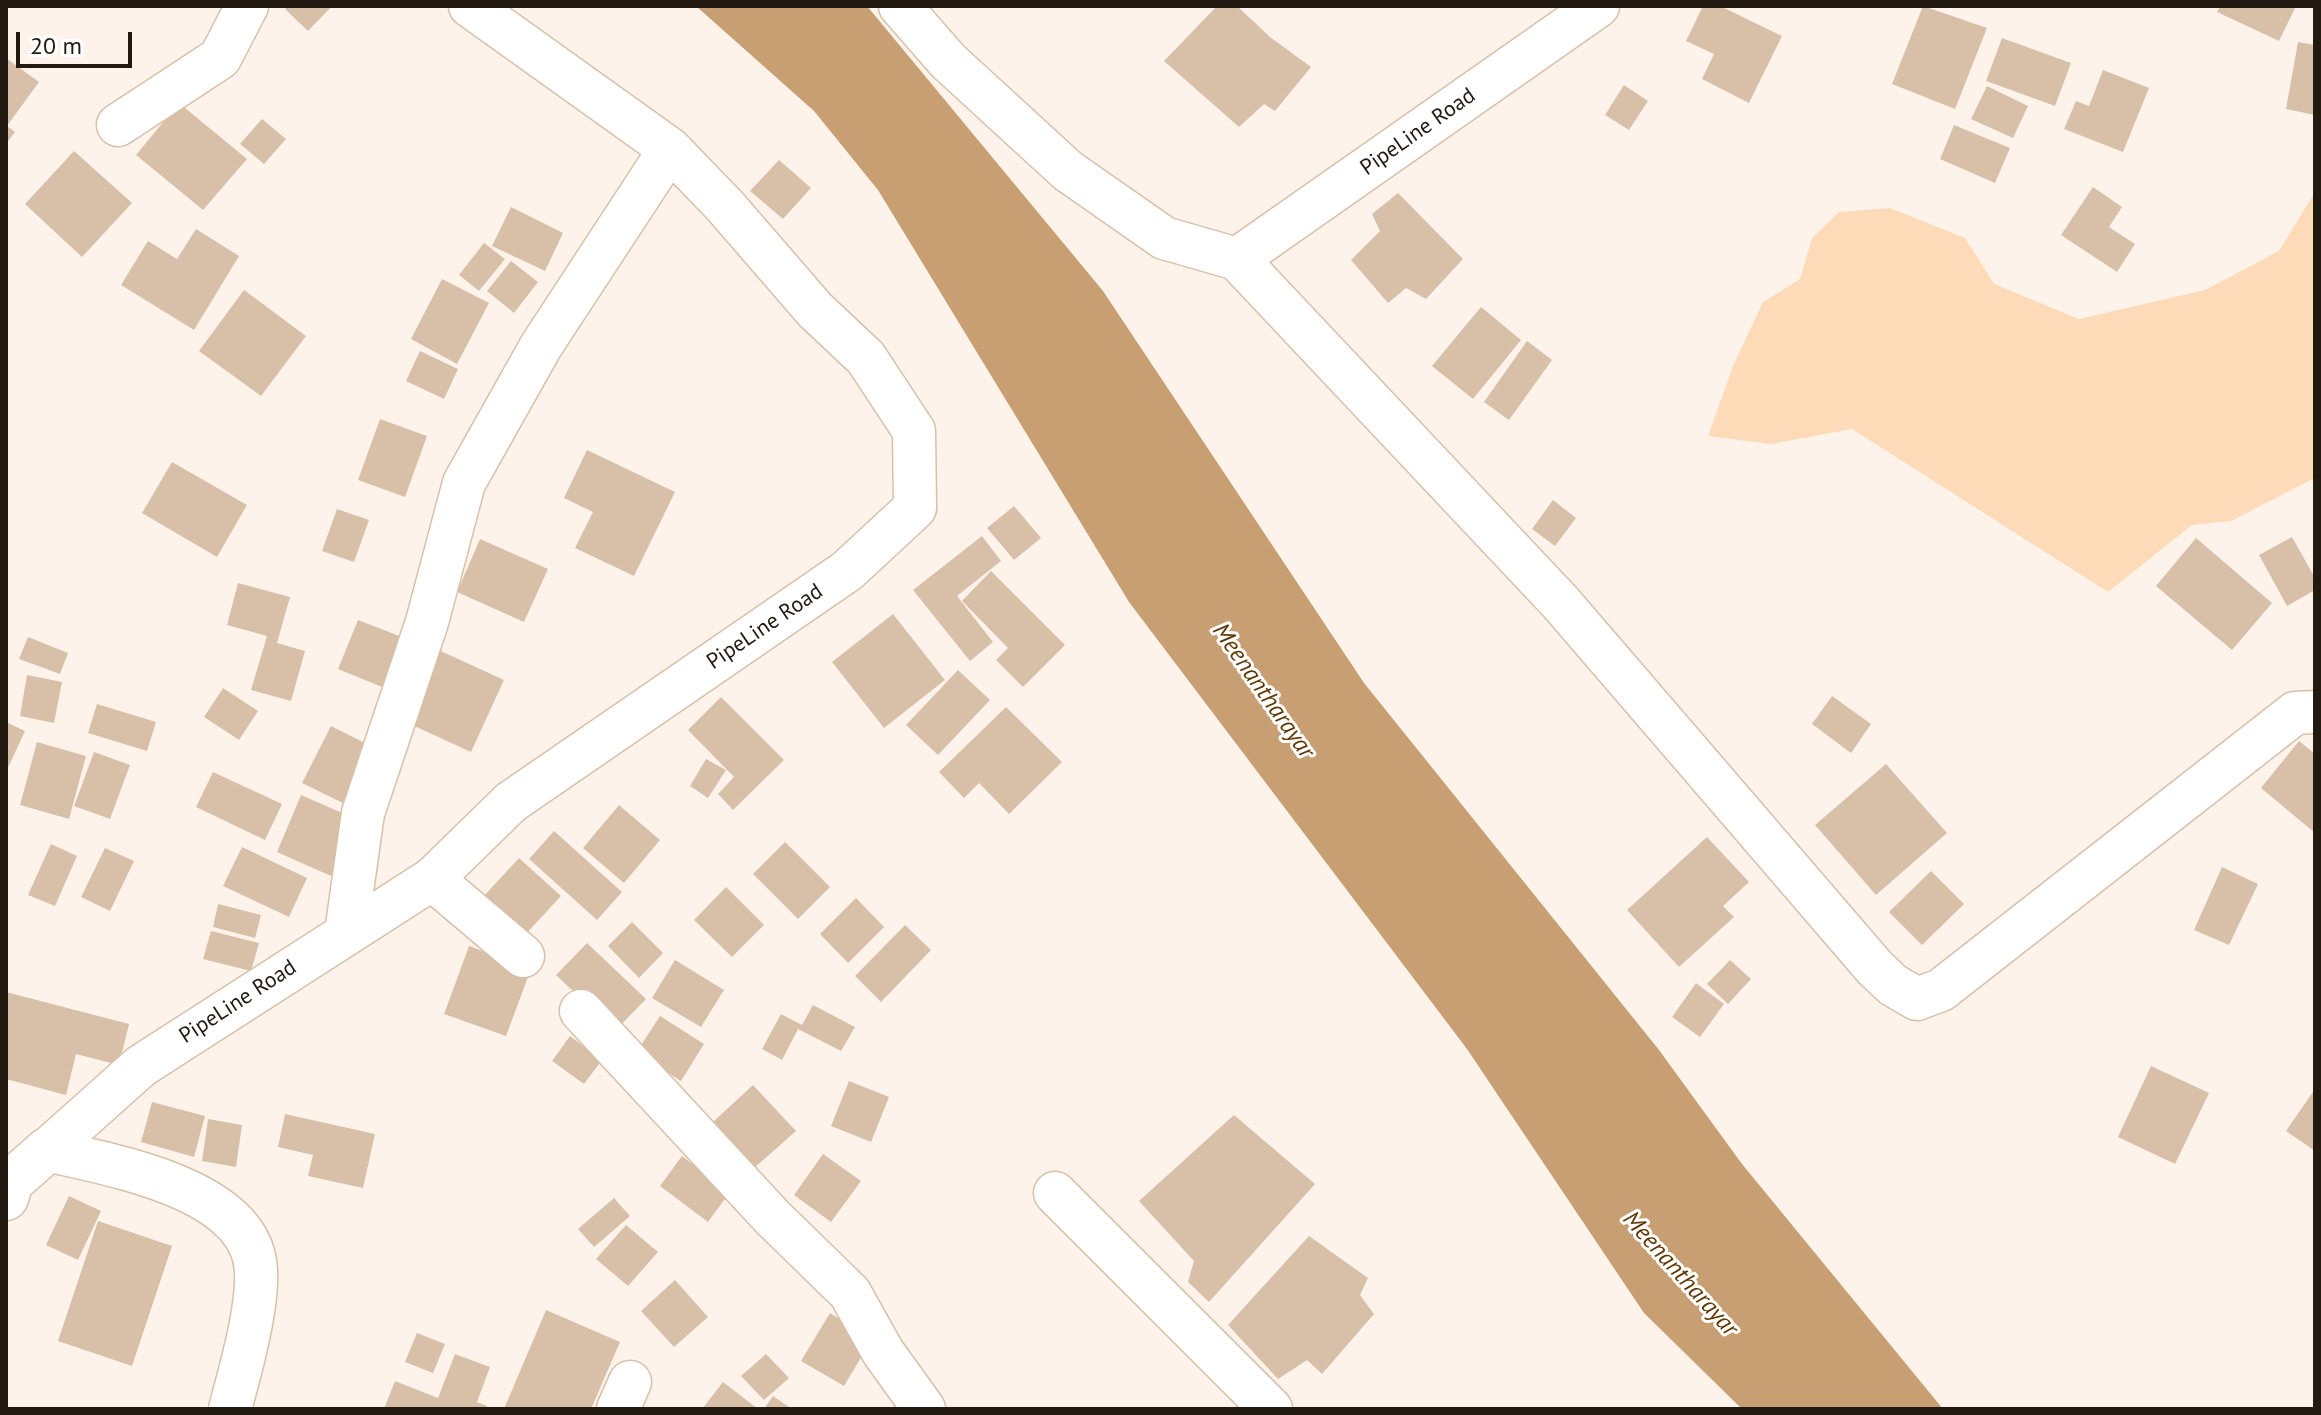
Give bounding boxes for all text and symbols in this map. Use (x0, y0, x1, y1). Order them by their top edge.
scale bar (20, 16, 136, 66)
text: 20 m (30, 30, 82, 61)
street label: PipeLine Road (1355, 83, 1481, 181)
street label: PipeLine Road (702, 579, 828, 675)
water label: Meenantharayar (1206, 618, 1320, 764)
street label: PipeLine Road (175, 954, 301, 1050)
water label: Meenantharayar (1616, 1206, 1744, 1342)

